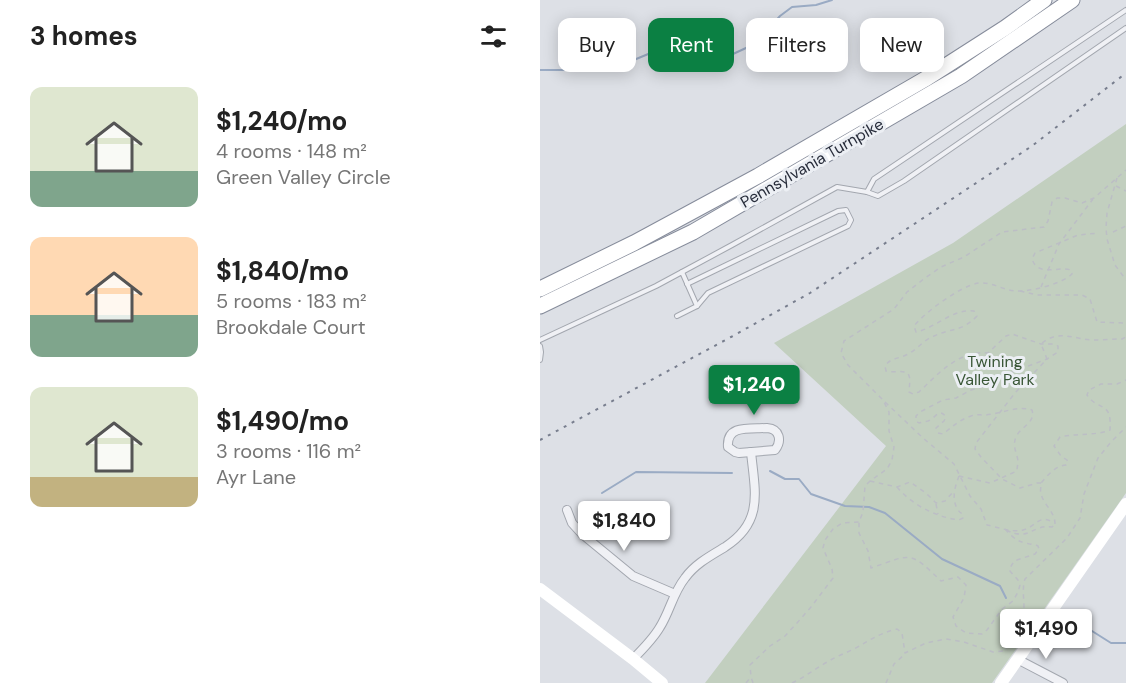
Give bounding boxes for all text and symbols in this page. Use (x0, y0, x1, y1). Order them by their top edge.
chip: Buy (558, 18, 636, 72)
chip: Rent (648, 18, 734, 72)
chip: Filters (746, 18, 848, 72)
chip: New (860, 18, 944, 72)
text: 3 homes (30, 19, 138, 53)
icon: filters (477, 20, 510, 53)
text: $1,240/mo (216, 104, 347, 138)
icon: home (78, 111, 150, 183)
street label: Pennsylvania Turnpike (737, 113, 887, 213)
text: 4 rooms · 148 m² (216, 138, 367, 164)
text: Green Valley Circle (216, 164, 391, 190)
text: $1,840/mo (216, 254, 349, 288)
icon: home (78, 261, 150, 333)
text: 5 rooms · 183 m² (216, 288, 367, 314)
text: Brookdale Court (216, 314, 366, 340)
park label: Twining Valley Park (955, 351, 1035, 390)
pin: $1,240 (705, 365, 803, 416)
text: $1,240 (723, 371, 785, 397)
text: $1,490/mo (216, 404, 349, 438)
icon: home (78, 411, 150, 483)
text: 3 rooms · 116 m² (216, 438, 361, 464)
text: Ayr Lane (216, 464, 296, 490)
pin: $1,840 (575, 501, 673, 552)
text: $1,840 (592, 507, 656, 533)
pin: $1,490 (997, 609, 1095, 660)
text: $1,490 (1014, 615, 1078, 641)

